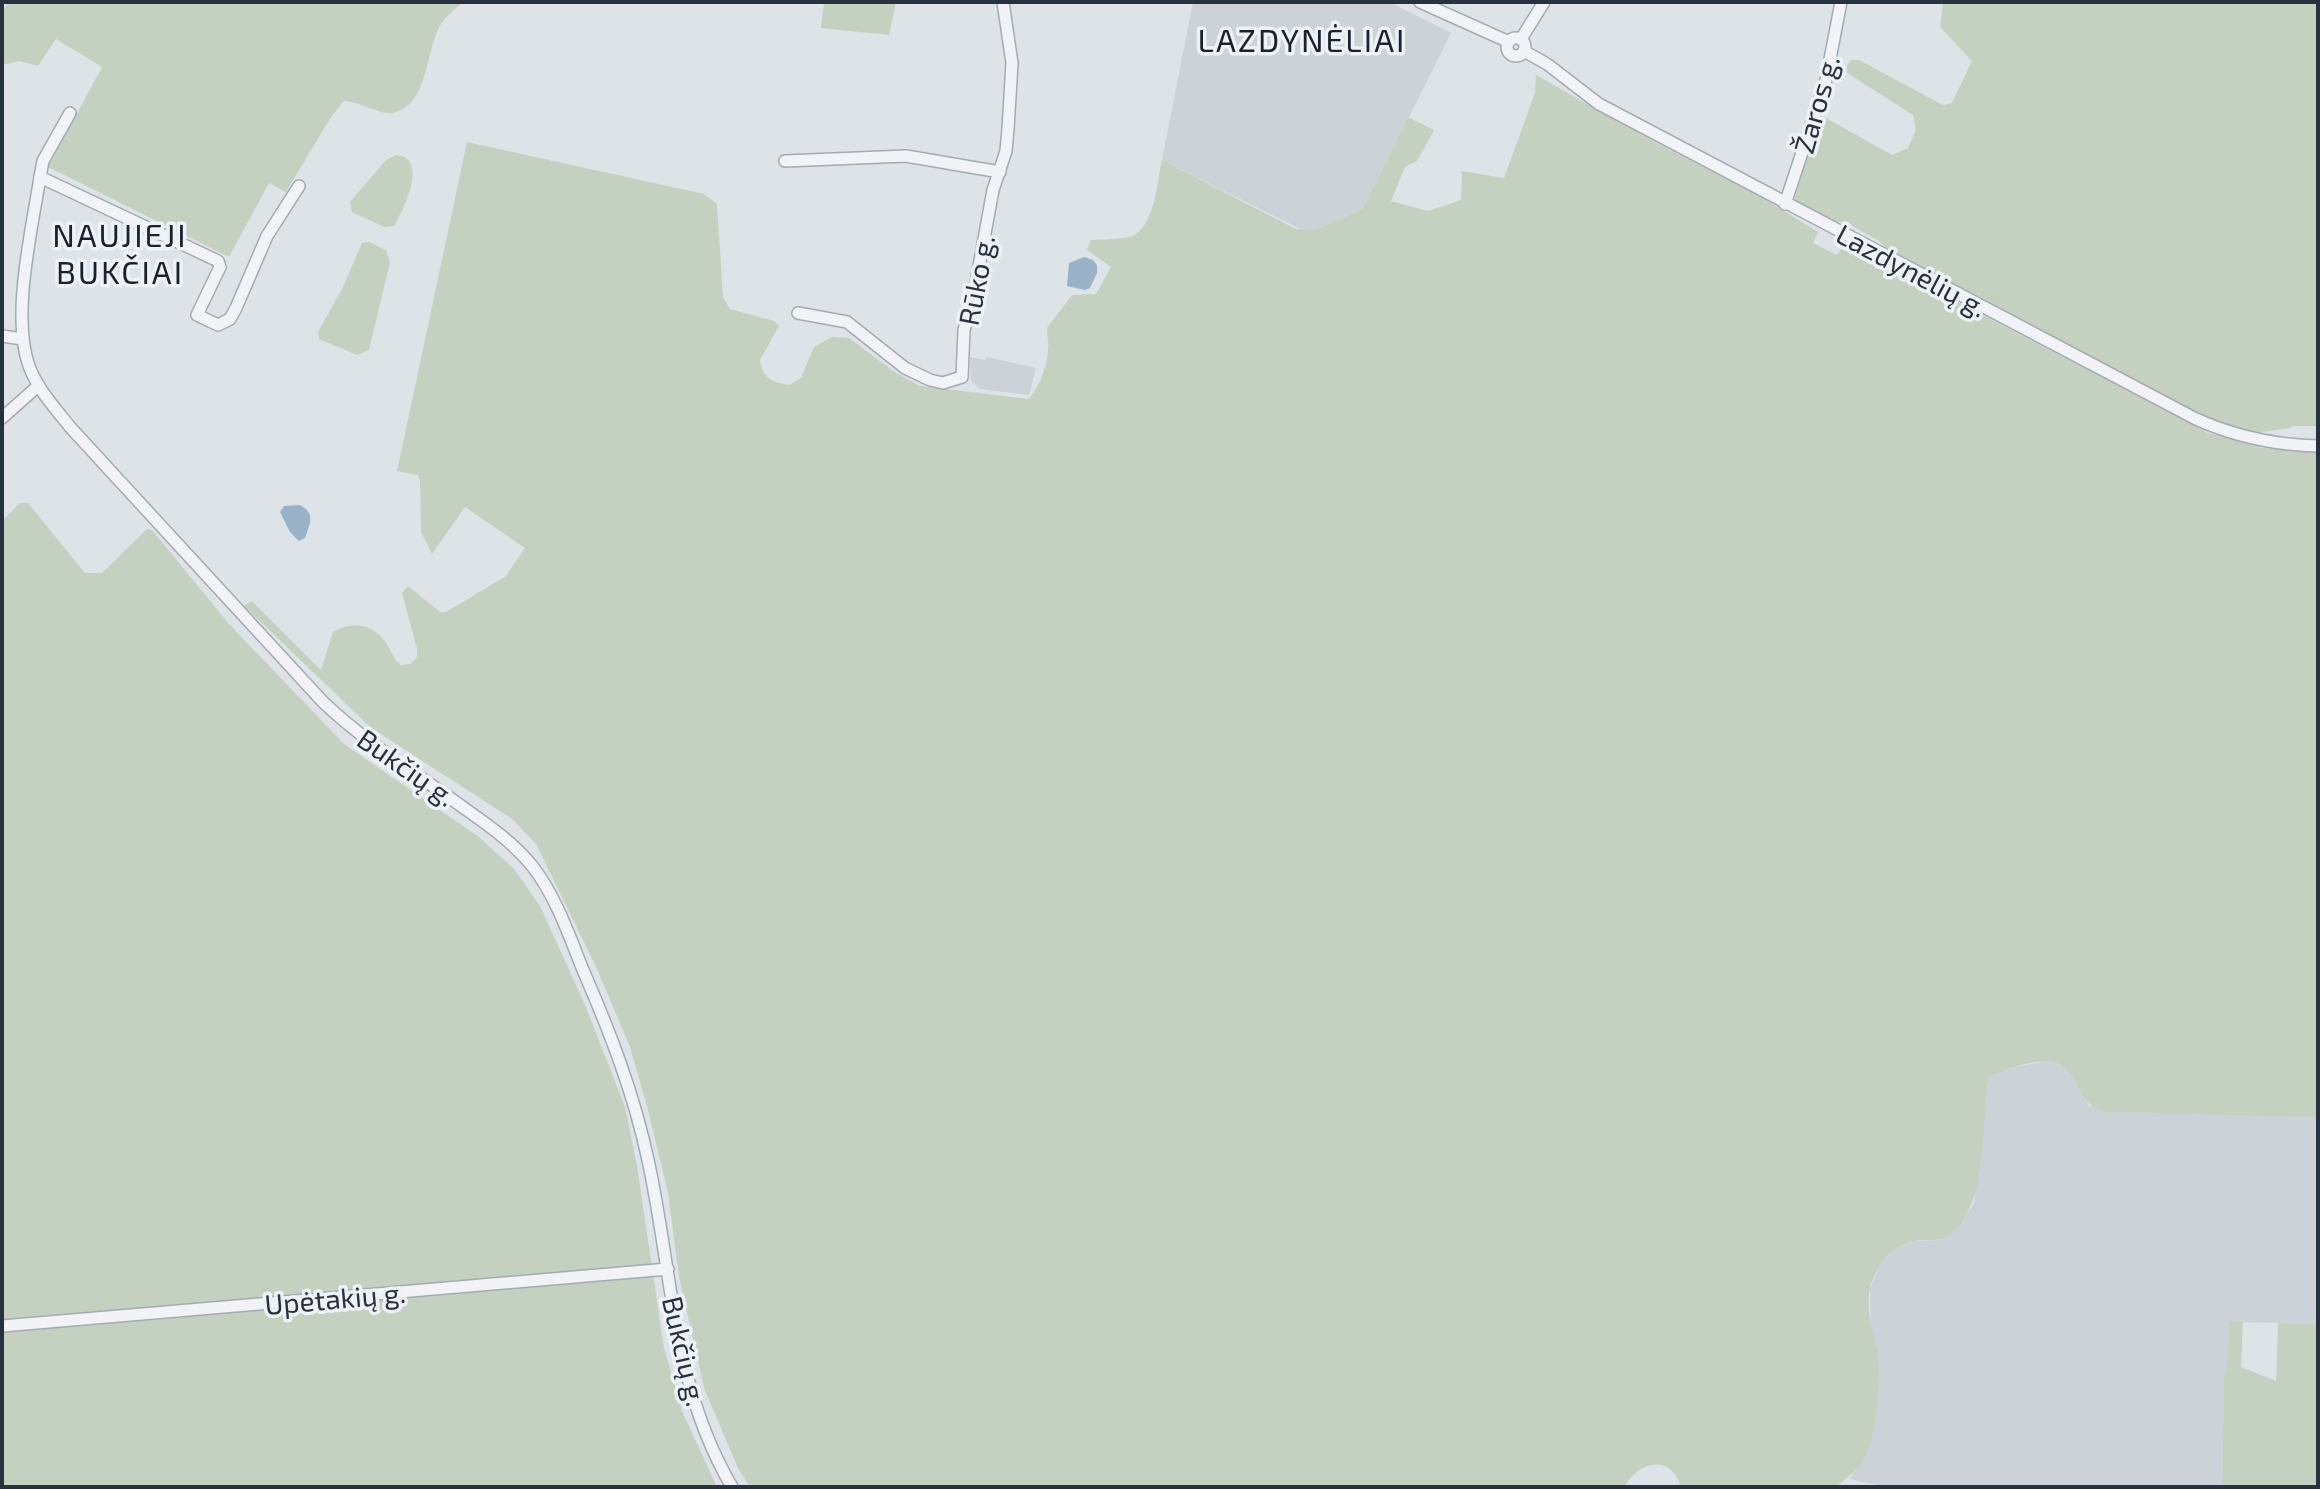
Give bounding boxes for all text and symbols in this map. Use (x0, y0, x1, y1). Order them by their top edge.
district label: LAZDYNĖLIAI (1197, 20, 1407, 58)
street label: Žaros g. (1786, 51, 1846, 157)
district label: NAUJIEJI BUKČIAI (52, 215, 188, 290)
street label: Lazdynėlių g. (1831, 216, 1993, 324)
street label: Rūko g. (951, 232, 1001, 328)
street label: Bukčių g. (351, 721, 463, 813)
street label: Upėtakių g. (263, 1275, 407, 1321)
street label: Bukčių g. (656, 1293, 714, 1409)

